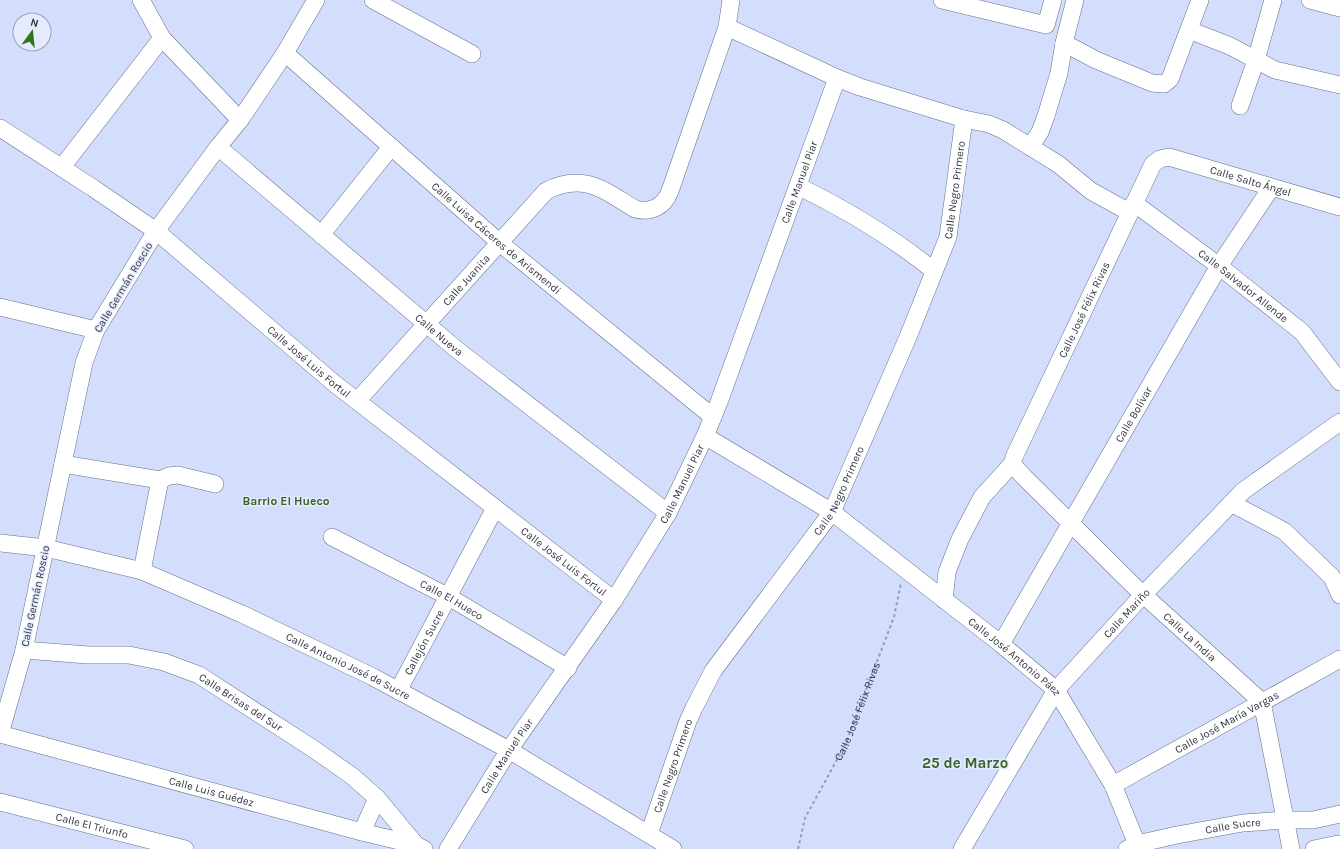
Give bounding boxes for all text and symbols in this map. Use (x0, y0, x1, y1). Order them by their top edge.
north arrow (12, 12, 52, 52)
text: N (29, 16, 40, 30)
street label: Calle Manuel Piar (779, 139, 821, 225)
street label: Calle Negro Primero (942, 140, 968, 240)
street label: Calle Salto Ángel (1208, 163, 1292, 199)
street label: Calle Luisa Cáceres de Arismendi (429, 180, 563, 297)
street label: Calle Germán Roscio (91, 240, 156, 335)
street label: Calle Salvador Allende (1195, 247, 1291, 326)
street label: Calle Juanita (440, 252, 493, 309)
street label: Calle José Félix Rivas (1056, 259, 1113, 360)
street label: Calle Nueva (412, 311, 465, 359)
street label: Calle José Luis Fortul (264, 323, 353, 401)
street label: Calle Bolívar (1113, 385, 1155, 445)
street label: Calle Manuel Piar (657, 442, 707, 526)
street label: Calle Negro Primero (811, 444, 867, 538)
district label: Barrio El Hueco (242, 494, 330, 508)
street label: Calle José Luis Fortul (518, 524, 609, 599)
street label: Calle Germán Roscio (18, 544, 53, 648)
street label: Calle El Hueco (418, 577, 485, 623)
street label: Calle Mariño (1101, 586, 1153, 641)
street label: Callejón Sucre (402, 607, 447, 678)
street label: Calle La India (1160, 610, 1219, 664)
street label: Calle José Antonio Páez (965, 615, 1064, 698)
street label: Calle Antonio José de Sucre (284, 630, 413, 703)
street label: Calle José Félix Rivas (832, 660, 883, 763)
street label: Calle Brisas del Sur (196, 671, 285, 734)
street label: Calle José María Vargas (1173, 688, 1281, 756)
street label: Calle Manuel Piar (478, 716, 536, 796)
street label: Calle Negro Primero (651, 717, 695, 815)
district label: 25 de Marzo (922, 754, 1008, 772)
street label: Calle Luis Guédez (167, 774, 255, 809)
street label: Calle El Triunfo (54, 810, 130, 841)
street label: Calle Sucre (1204, 816, 1262, 837)

